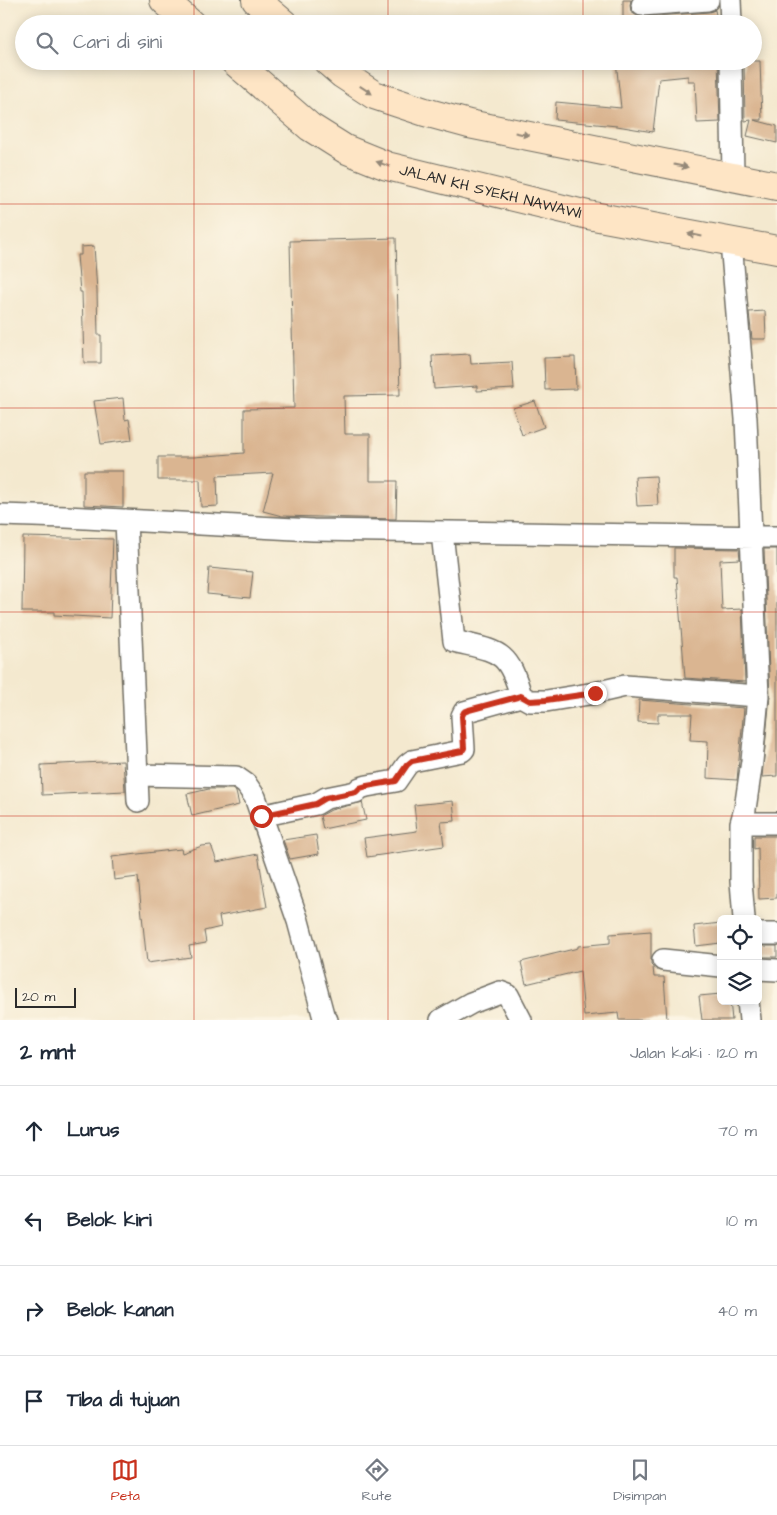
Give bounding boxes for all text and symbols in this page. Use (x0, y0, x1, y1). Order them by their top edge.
search box (15, 15, 762, 70)
icon: search (33, 29, 61, 57)
text: Cari di sini (73, 29, 162, 56)
one-way arrow (360, 85, 373, 95)
one-way arrow (514, 131, 530, 139)
street label: JALAN KH SYEKH NAWAWI (397, 159, 584, 224)
one-way arrow (375, 160, 390, 168)
one-way arrow (674, 162, 689, 170)
one-way arrow (686, 231, 702, 239)
route end (584, 682, 607, 705)
route start (250, 805, 273, 828)
map controls (717, 915, 762, 1005)
button: locate (717, 915, 762, 960)
button: layers (717, 960, 762, 1005)
scale bar (15, 985, 76, 1008)
text: 20 m (22, 987, 55, 1007)
text: 2 mnt (20, 1038, 76, 1067)
text: Jalan kaki · 120 m (630, 1042, 757, 1064)
icon: ahead (20, 1117, 48, 1145)
text: Lurus (67, 1117, 119, 1144)
text: 70 m (718, 1120, 757, 1142)
icon: left (20, 1207, 48, 1235)
text: Belok kiri (67, 1207, 152, 1234)
text: 10 m (726, 1210, 757, 1232)
icon: right (20, 1297, 48, 1325)
text: Belok kanan (67, 1297, 174, 1324)
text: 40 m (717, 1300, 757, 1322)
icon: arrive (20, 1387, 48, 1415)
text: Tiba di tujuan (67, 1387, 179, 1414)
tab: Peta (111, 1456, 140, 1506)
tab: Rute (361, 1456, 392, 1506)
tab: Disimpan (613, 1456, 666, 1506)

